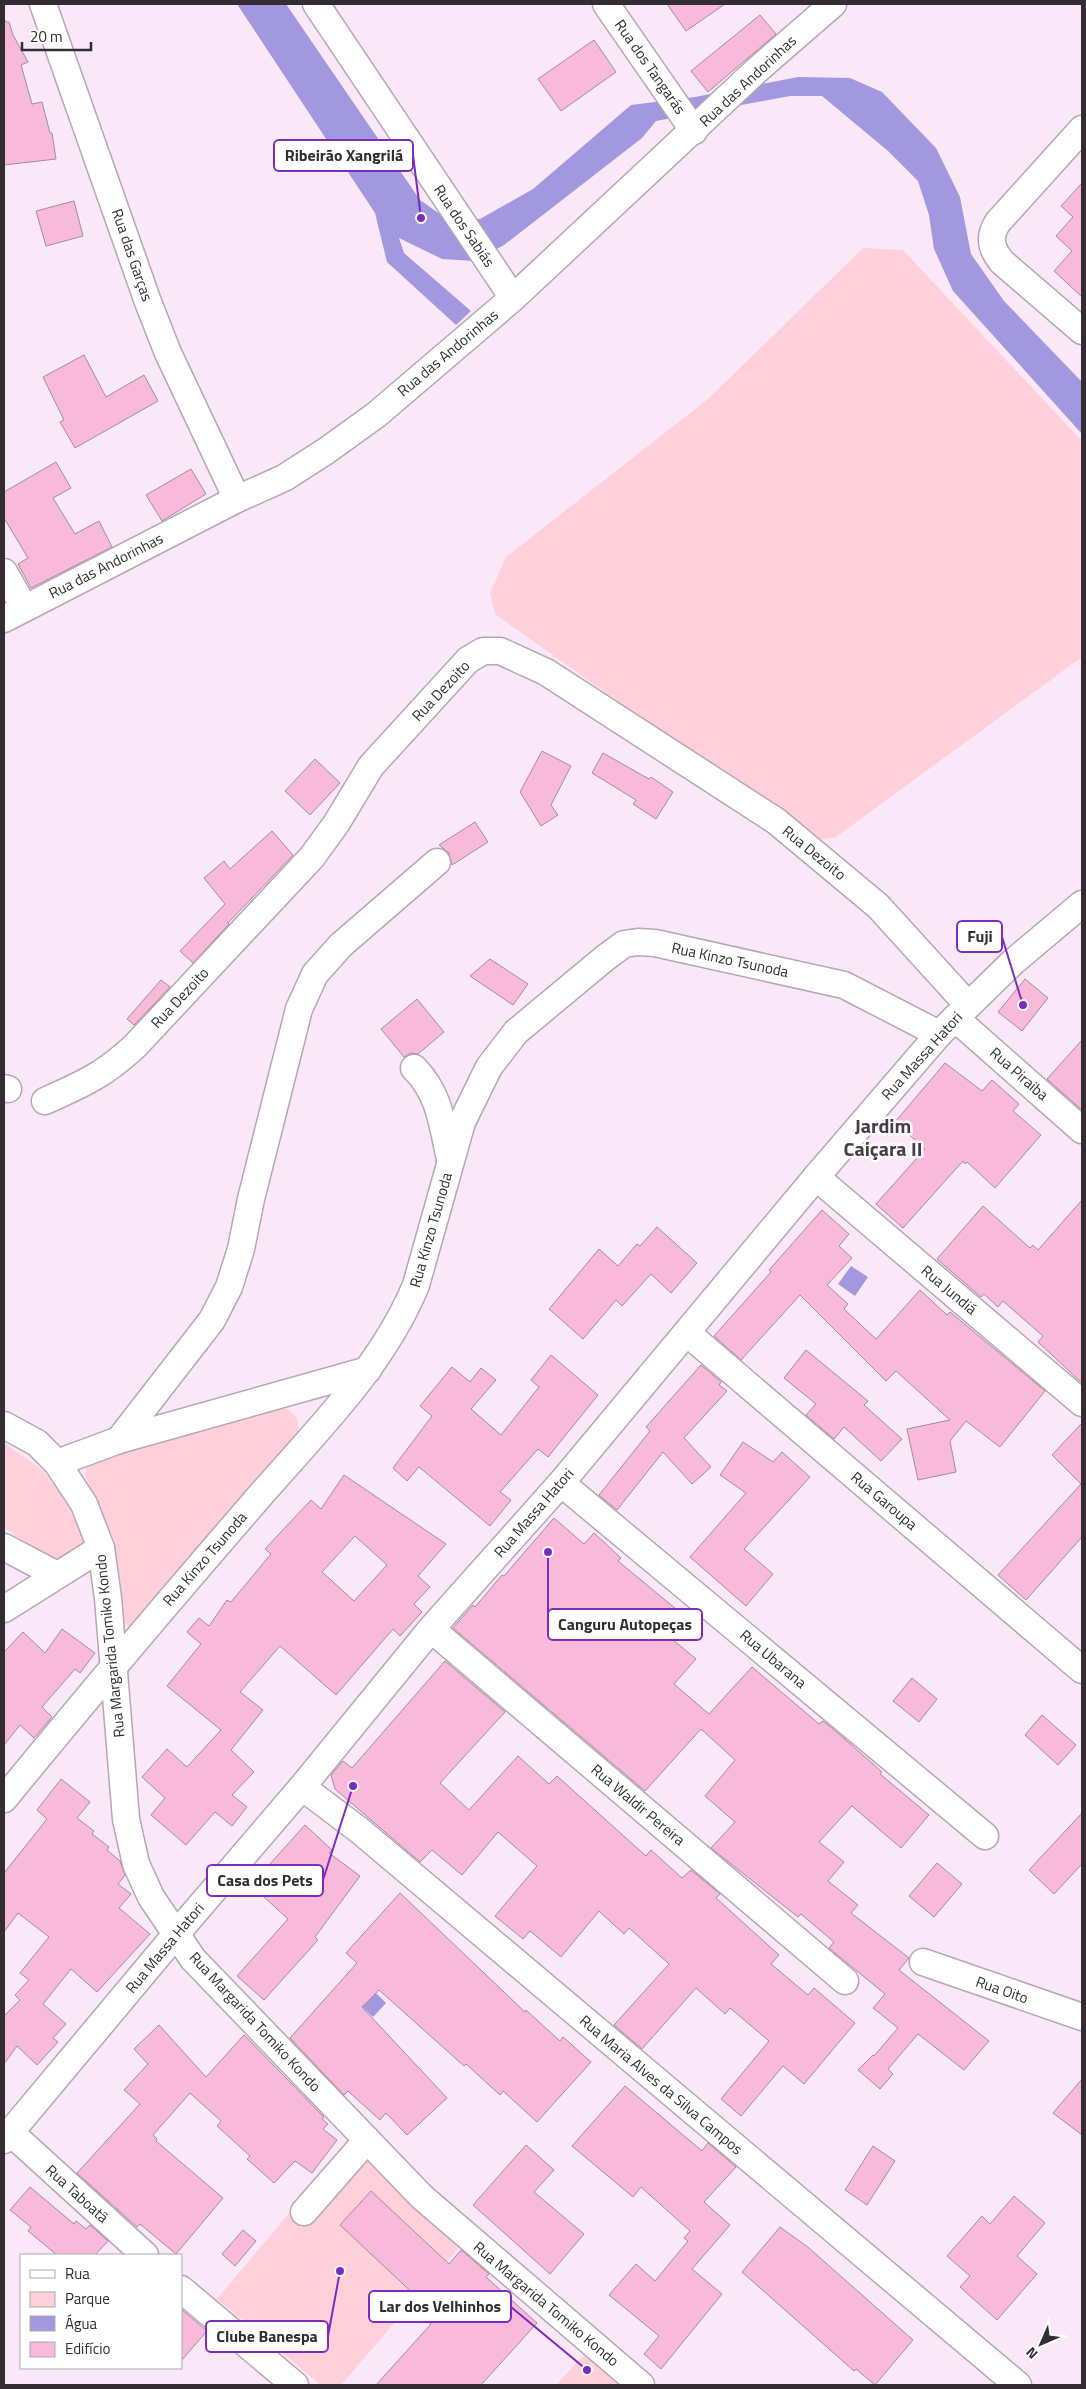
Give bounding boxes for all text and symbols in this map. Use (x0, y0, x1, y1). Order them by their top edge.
street label: Rua dos Tangarás (609, 15, 692, 119)
scale bar (22, 20, 91, 52)
text: 20 m (30, 25, 63, 48)
street label: Rua das Andorinhas (694, 29, 801, 132)
callout: Ribeirão Xangrilá (274, 140, 413, 171)
text: Ribeirão Xangrilá (285, 143, 403, 167)
street label: Rua dos Sabiás (428, 180, 501, 272)
street label: Rua das Garças (106, 205, 159, 304)
street label: Rua das Andorinhas (392, 303, 503, 402)
street label: Rua das Andorinhas (45, 527, 167, 604)
street label: Rua Dezoito (406, 655, 475, 726)
street label: Rua Dezoito (777, 820, 851, 886)
callout: Fuji (957, 921, 1002, 952)
text: Fuji (967, 924, 993, 948)
street label: Rua Kinzo Tsunoda (670, 936, 791, 983)
street label: Rua Dezoito (145, 962, 214, 1033)
street label: Rua Massa Hatori (876, 1006, 968, 1105)
street label: Rua Piraiba (985, 1041, 1054, 1106)
district label: Jardim Caiçara II (844, 1110, 922, 1164)
street label: Rua Kinzo Tsunoda (403, 1169, 458, 1290)
street label: Rua Jundiá (916, 1259, 983, 1320)
street label: Rua Massa Hatori (488, 1463, 579, 1563)
street label: Rua Garoupa (846, 1466, 923, 1536)
street label: Rua Kinzo Tsunoda (157, 1506, 253, 1611)
street label: Rua Margarida Tomiko Kondo (88, 1553, 131, 1739)
callout: Canguru Autopeças (548, 1609, 702, 1640)
text: Canguru Autopeças (558, 1612, 692, 1636)
street label: Rua Ubarana (735, 1624, 812, 1694)
street label: Rua Waldir Pereira (586, 1758, 691, 1851)
callout: Casa dos Pets (207, 1865, 323, 1896)
text: Casa dos Pets (217, 1868, 313, 1892)
street label: Rua Massa Hatori (120, 1897, 209, 1998)
street label: Rua Margarida Tomiko Kondo (184, 1946, 327, 2097)
street label: Rua Oito (973, 1970, 1032, 2009)
street label: Rua Maria Alves da Silva Campos (575, 2009, 748, 2160)
street label: Rua Taboatã (41, 2159, 114, 2229)
street label: Rua Margarida Tomiko Kondo (468, 2236, 624, 2372)
legend (20, 2254, 182, 2369)
text: Rua (65, 2262, 90, 2285)
text: Parque (65, 2287, 110, 2310)
callout: Lar dos Velhinhos (369, 2291, 511, 2322)
text: Lar dos Velhinhos (379, 2294, 501, 2318)
text: Água (65, 2312, 97, 2335)
north arrow (1016, 2319, 1066, 2369)
callout: Clube Banespa (206, 2321, 328, 2352)
text: Clube Banespa (216, 2324, 318, 2348)
text: Edifício (65, 2337, 110, 2360)
text: N (1021, 2343, 1042, 2364)

